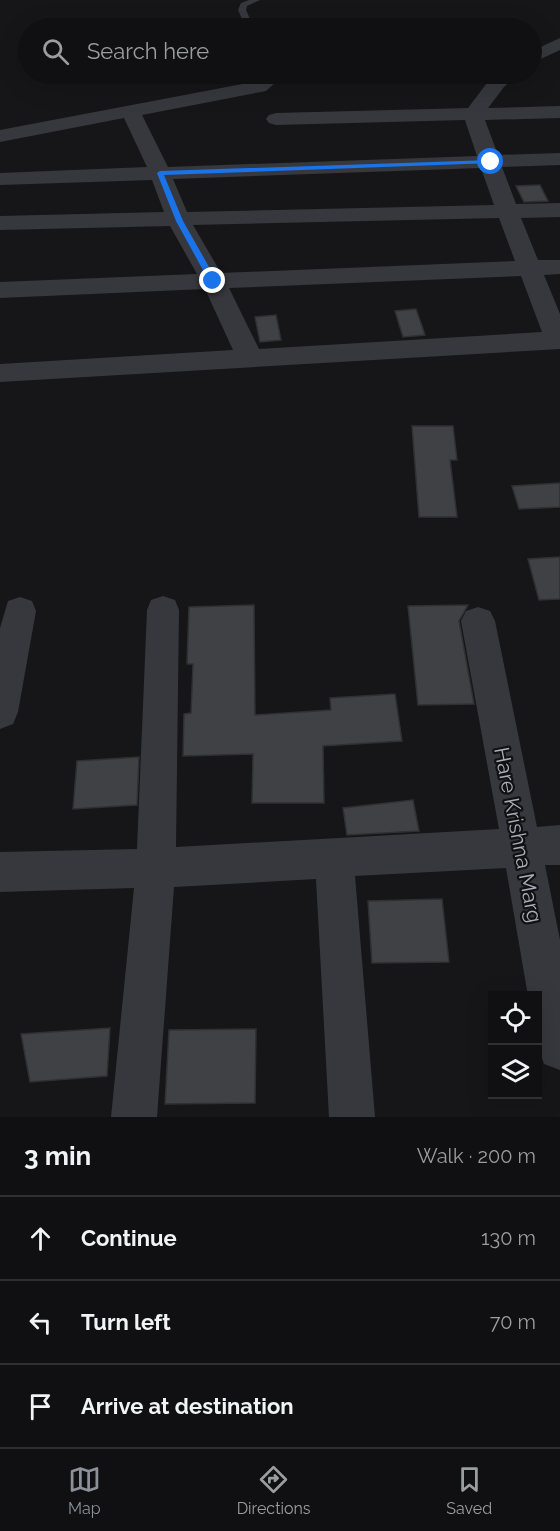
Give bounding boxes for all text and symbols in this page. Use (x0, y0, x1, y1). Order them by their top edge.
search box (18, 18, 542, 84)
icon: search (39, 35, 72, 68)
text: Search here (87, 38, 209, 64)
route start (477, 148, 503, 174)
route end (199, 267, 225, 293)
street label: Hare Krishna Marg (489, 745, 548, 925)
map controls (488, 991, 542, 1099)
button: locate (488, 991, 542, 1045)
button: layers (488, 1045, 542, 1099)
text: 3 min (24, 1141, 91, 1171)
text: Walk · 200 m (417, 1144, 536, 1168)
icon: ahead (24, 1222, 57, 1255)
text: Continue (81, 1225, 177, 1251)
text: 130 m (481, 1226, 536, 1250)
icon: left (24, 1306, 57, 1339)
text: Turn left (81, 1309, 171, 1335)
text: 70 m (490, 1310, 536, 1334)
icon: arrive (24, 1390, 57, 1423)
text: Arrive at destination (81, 1393, 294, 1419)
tab: Map (68, 1463, 101, 1518)
tab: Directions (237, 1463, 311, 1518)
tab: Saved (446, 1463, 492, 1518)

